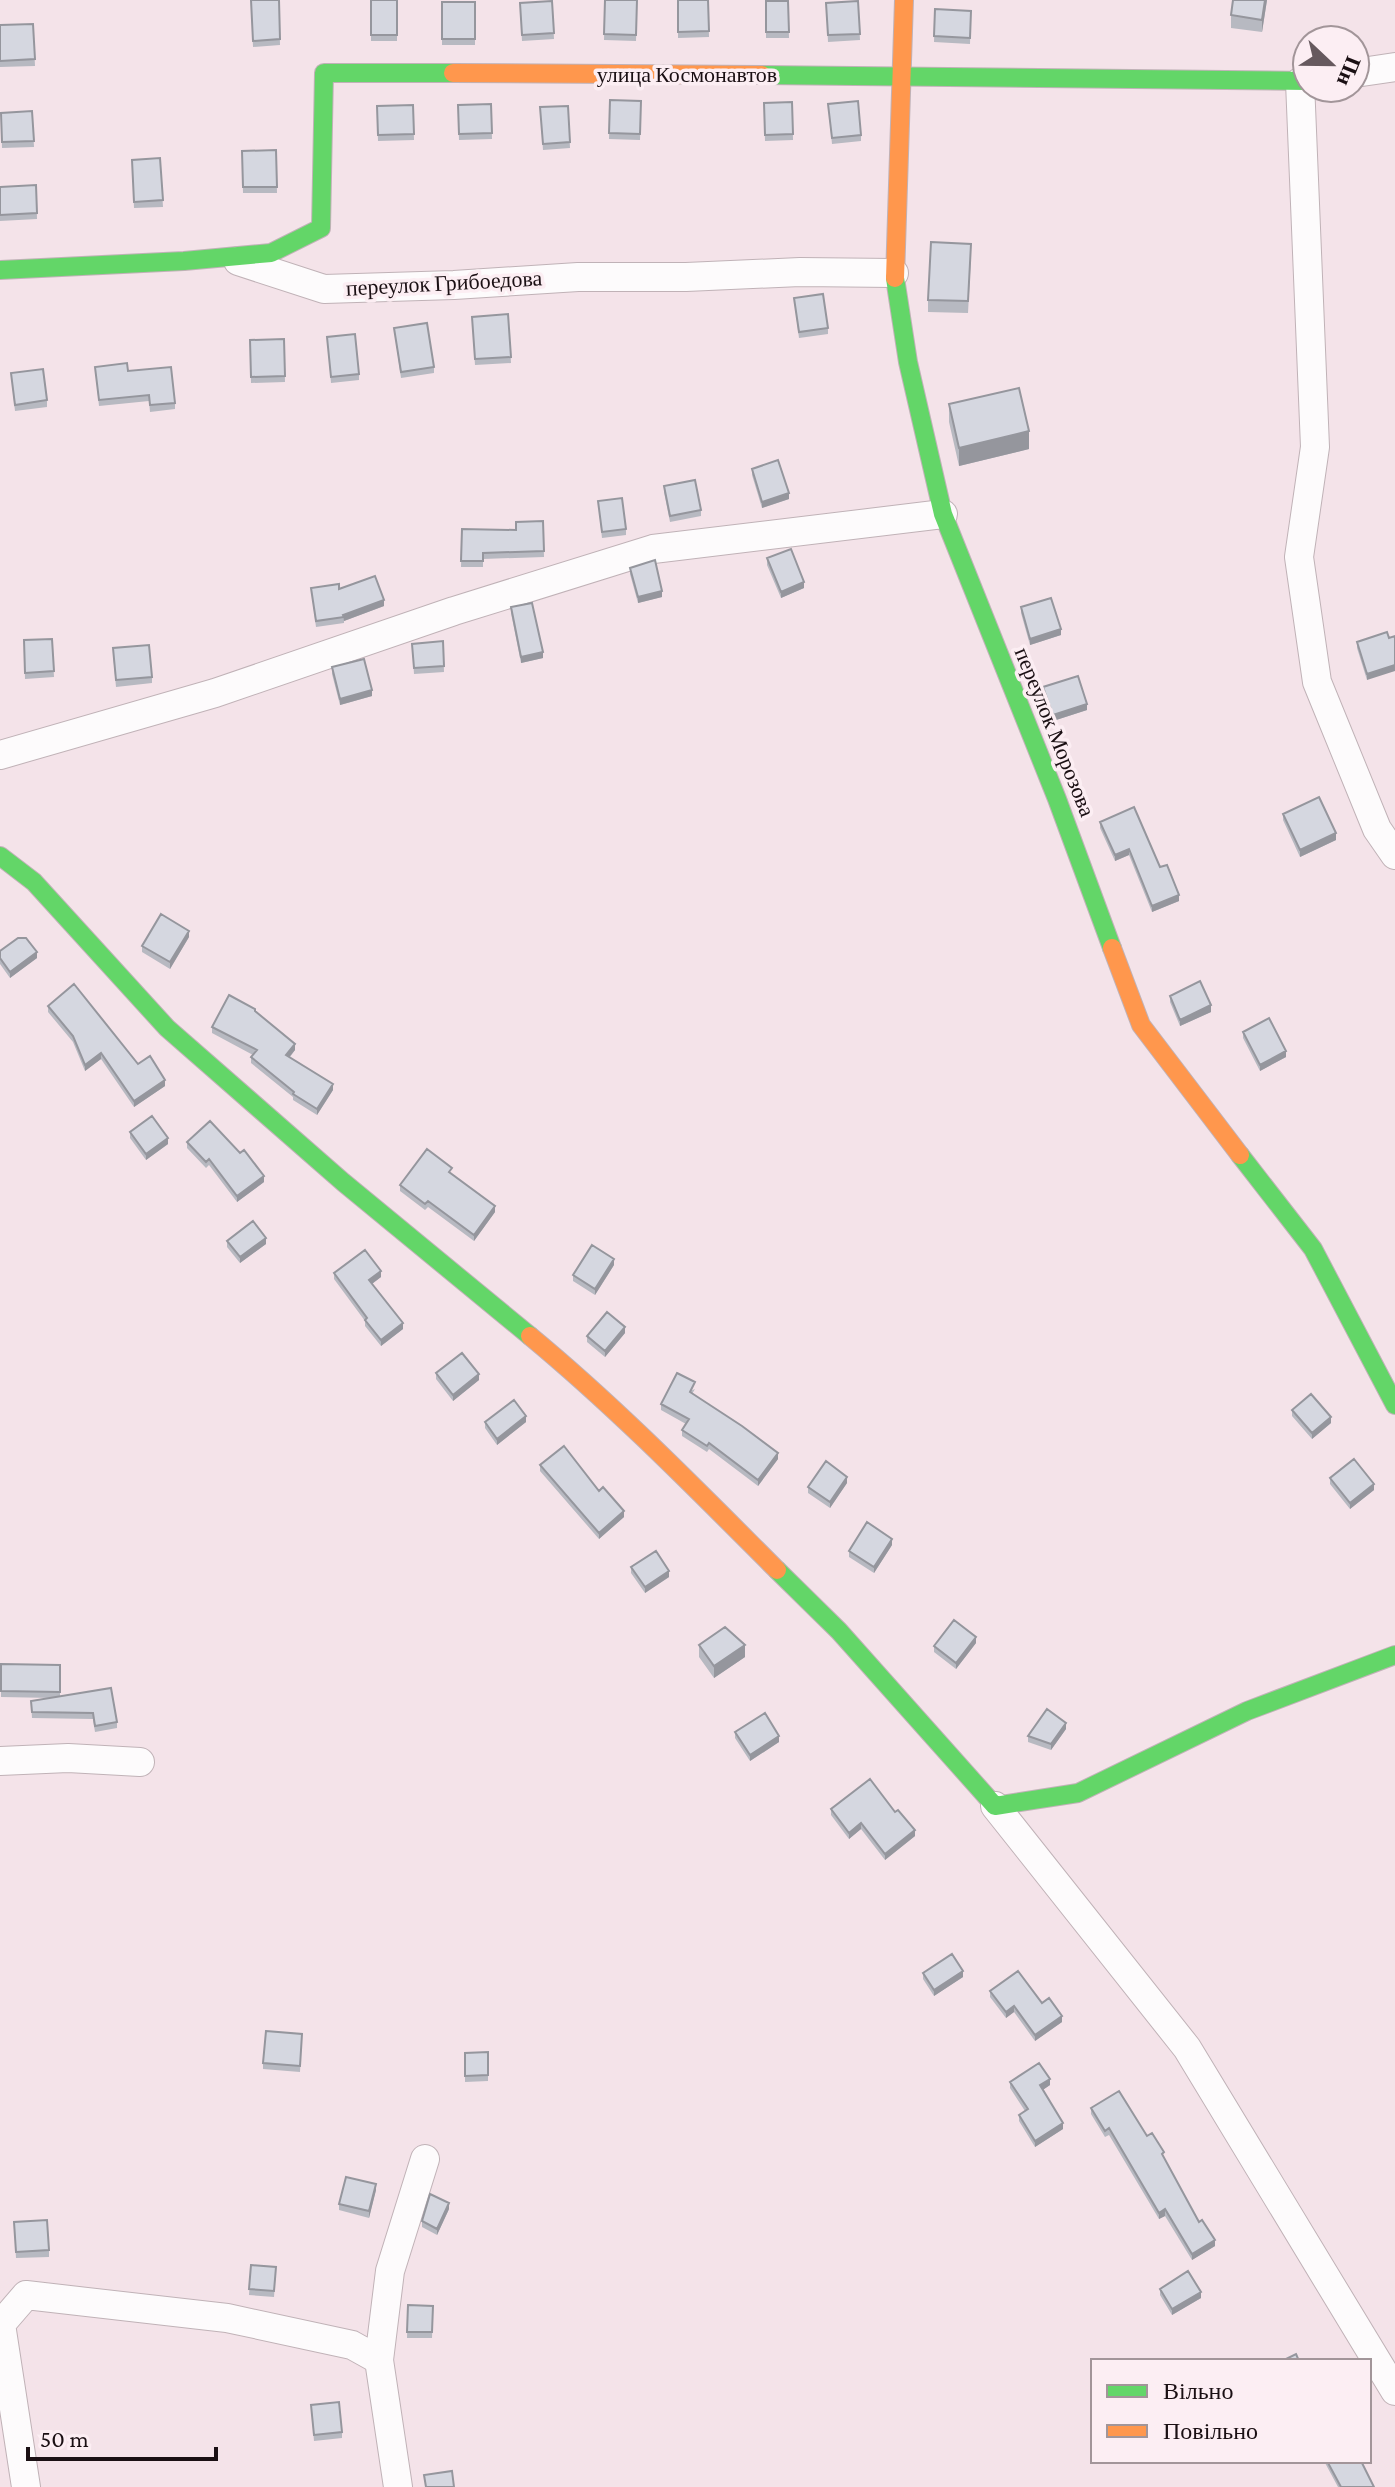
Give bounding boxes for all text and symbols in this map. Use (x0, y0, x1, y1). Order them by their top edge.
north arrow (1291, 24, 1371, 104)
text: Пн (1332, 53, 1366, 90)
street label: улица Космонавтов (597, 62, 777, 87)
street label: переулок Грибоедова (345, 265, 543, 301)
street label: переулок Морозова (1010, 644, 1100, 820)
legend (1091, 2359, 1371, 2463)
text: Вільно (1163, 2377, 1233, 2404)
scale bar (28, 2411, 216, 2461)
text: Повільно (1163, 2417, 1258, 2444)
text: 50 m (40, 2425, 89, 2452)

